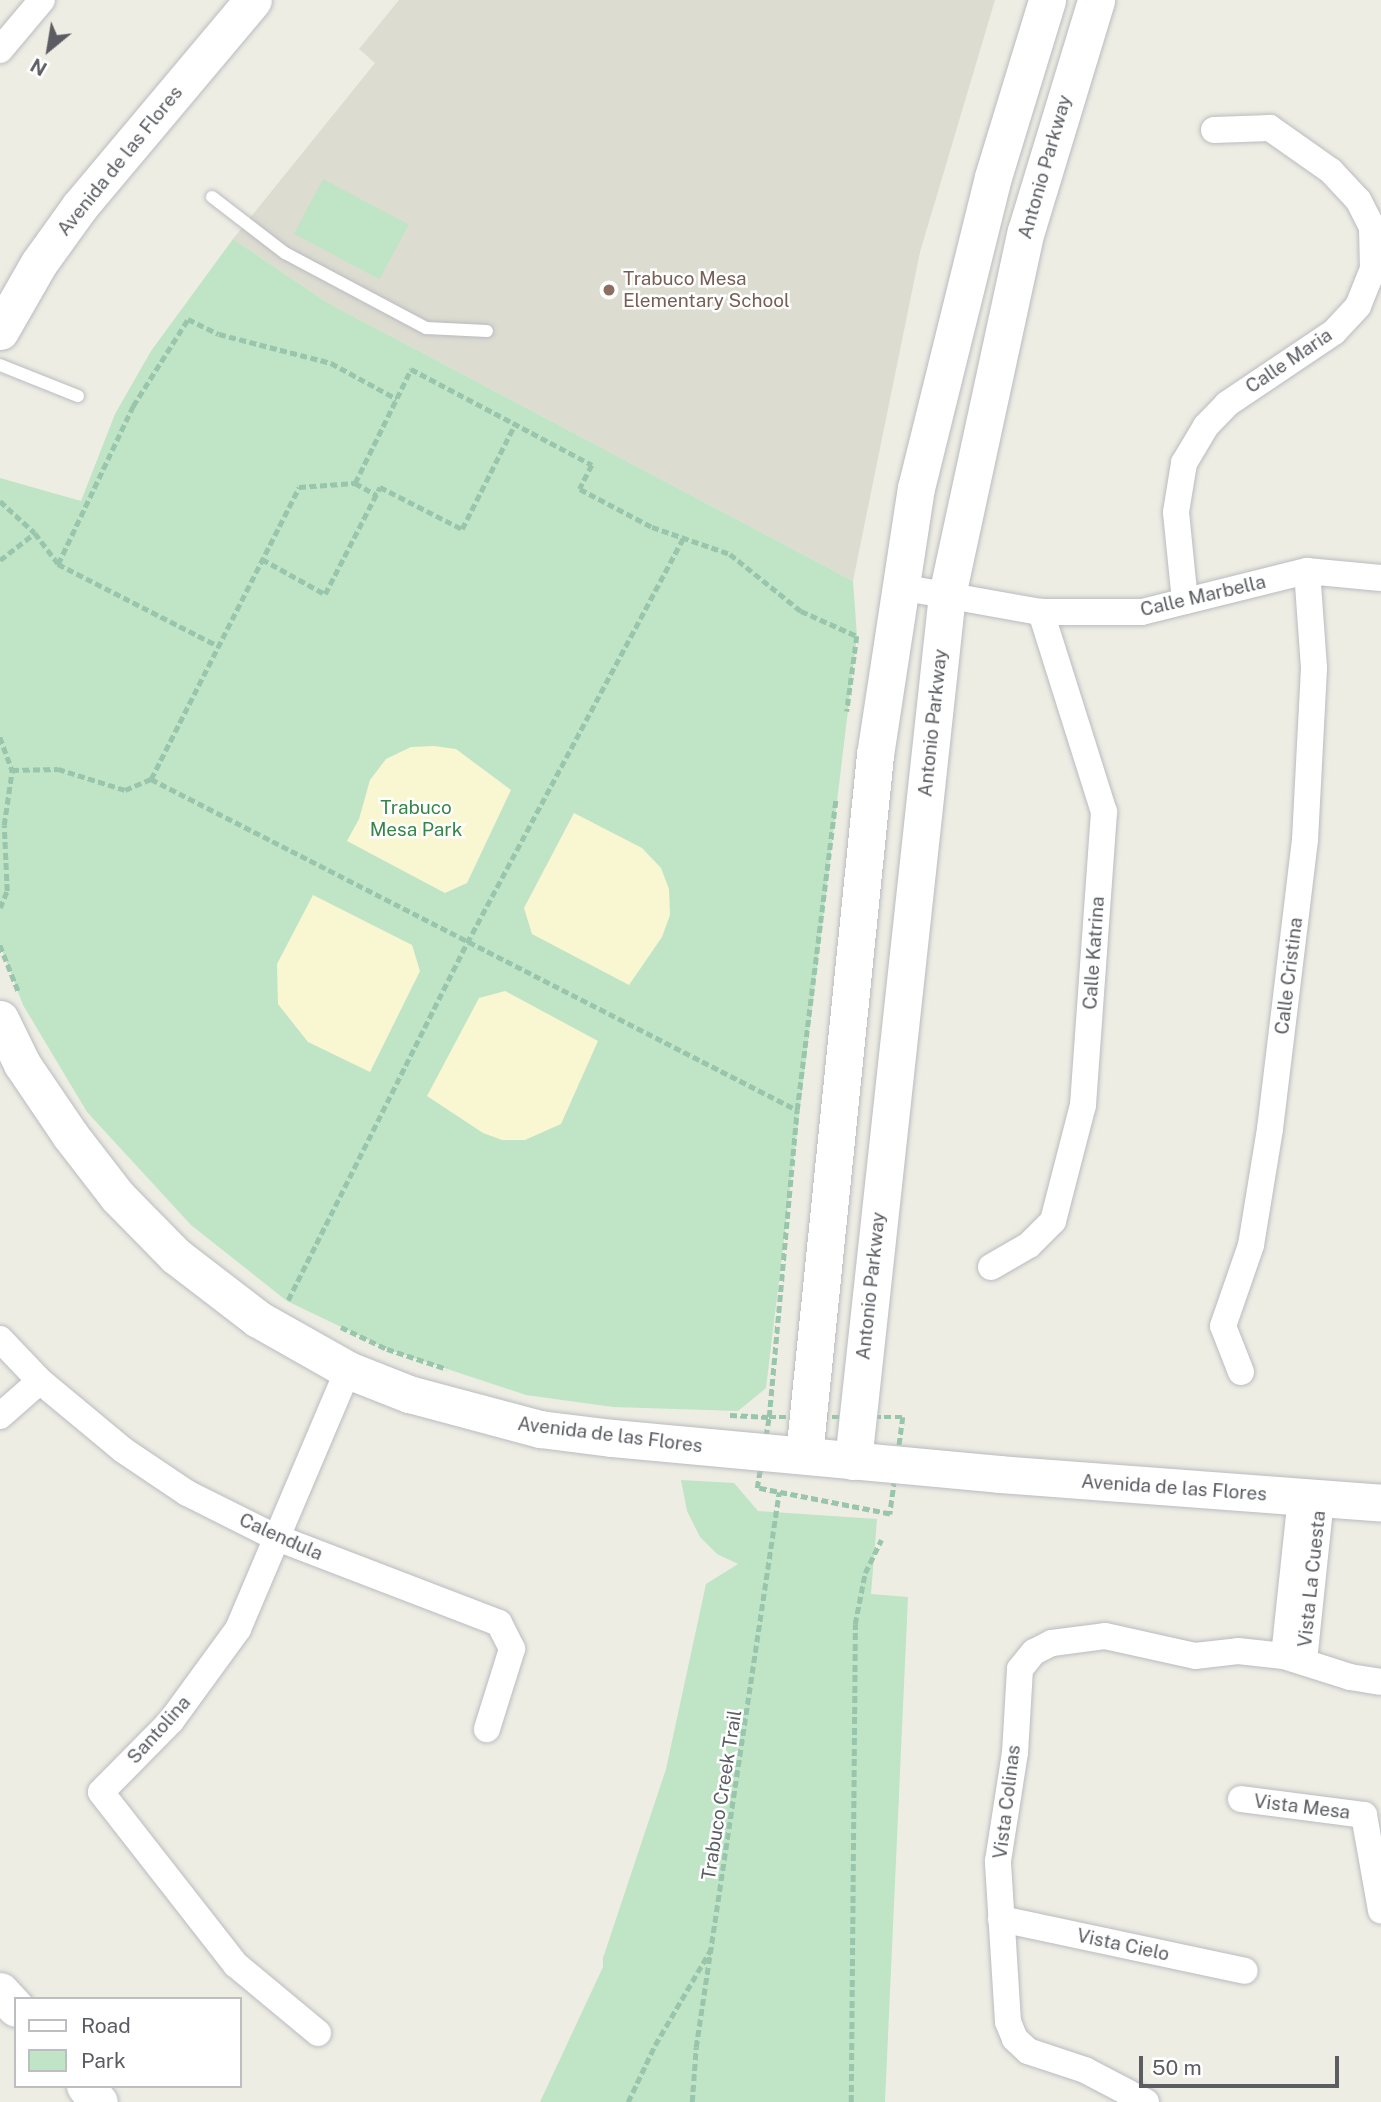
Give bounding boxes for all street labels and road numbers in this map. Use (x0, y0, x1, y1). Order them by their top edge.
street label: Avenida de las Flores (52, 81, 188, 241)
street label: Antonio Parkway (1014, 92, 1076, 242)
street label: Calle Maria (1241, 324, 1337, 398)
street label: Calle Marbella (1138, 570, 1268, 622)
street label: Antonio Parkway (914, 648, 952, 798)
street label: Calle Katrina (1079, 896, 1109, 1010)
street label: Calle Cristina (1271, 916, 1307, 1036)
street label: Antonio Parkway (852, 1211, 890, 1361)
street label: Avenida de las Flores (516, 1412, 704, 1458)
street label: Avenida de las Flores (1080, 1470, 1268, 1506)
street label: Calendula (236, 1508, 326, 1566)
street label: Vista La Cuesta (1293, 1510, 1331, 1648)
street label: Santolina (123, 1691, 195, 1769)
street label: Trabuco Creek Trail (697, 1708, 747, 1882)
street label: Vista Colinas (989, 1744, 1025, 1860)
street label: Vista Mesa (1253, 1790, 1351, 1824)
street label: Vista Cielo (1075, 1924, 1171, 1966)

